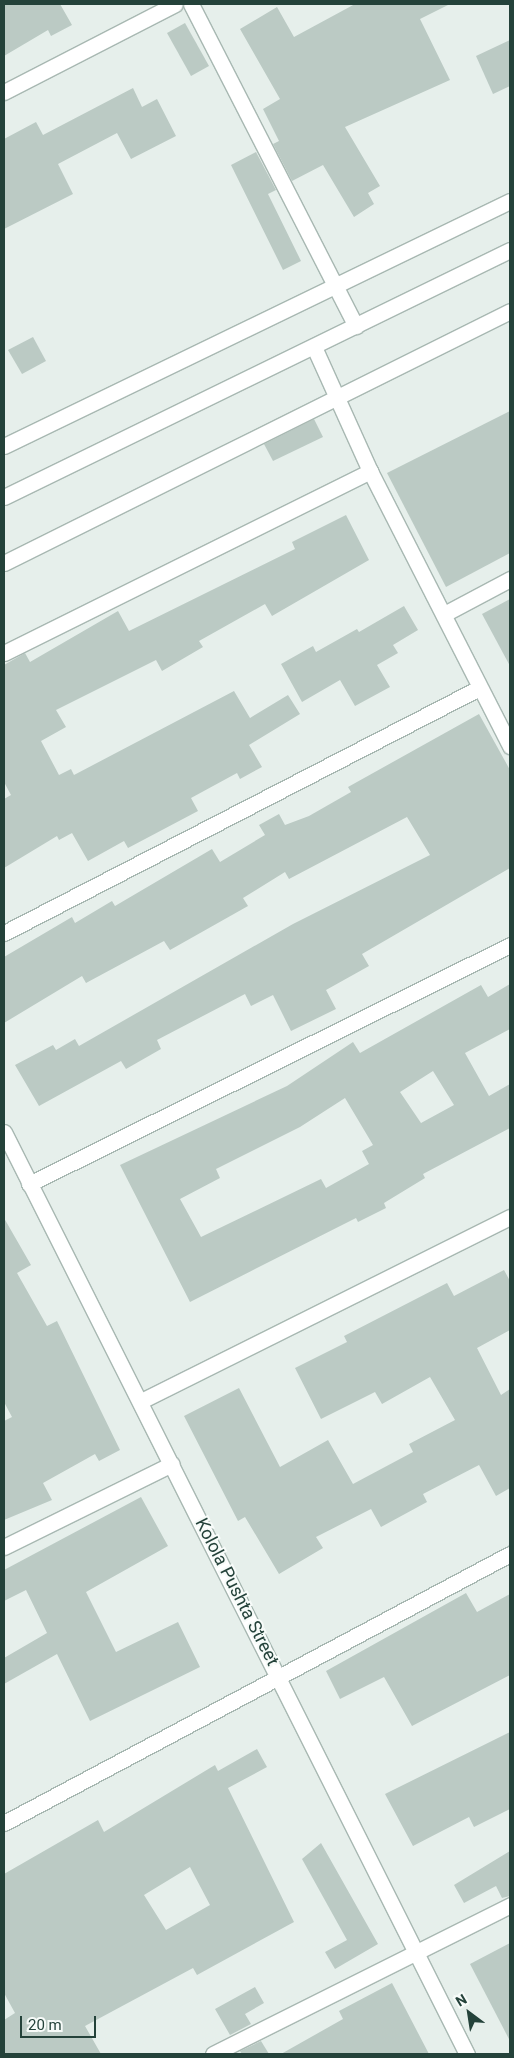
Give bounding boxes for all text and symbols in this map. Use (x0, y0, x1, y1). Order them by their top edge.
street label: Kolola Pushta Street (190, 1515, 284, 1669)
north arrow (444, 1988, 494, 2038)
text: N (453, 1991, 470, 2010)
scale bar (22, 2006, 99, 2038)
text: 20 m (28, 2016, 62, 2034)

